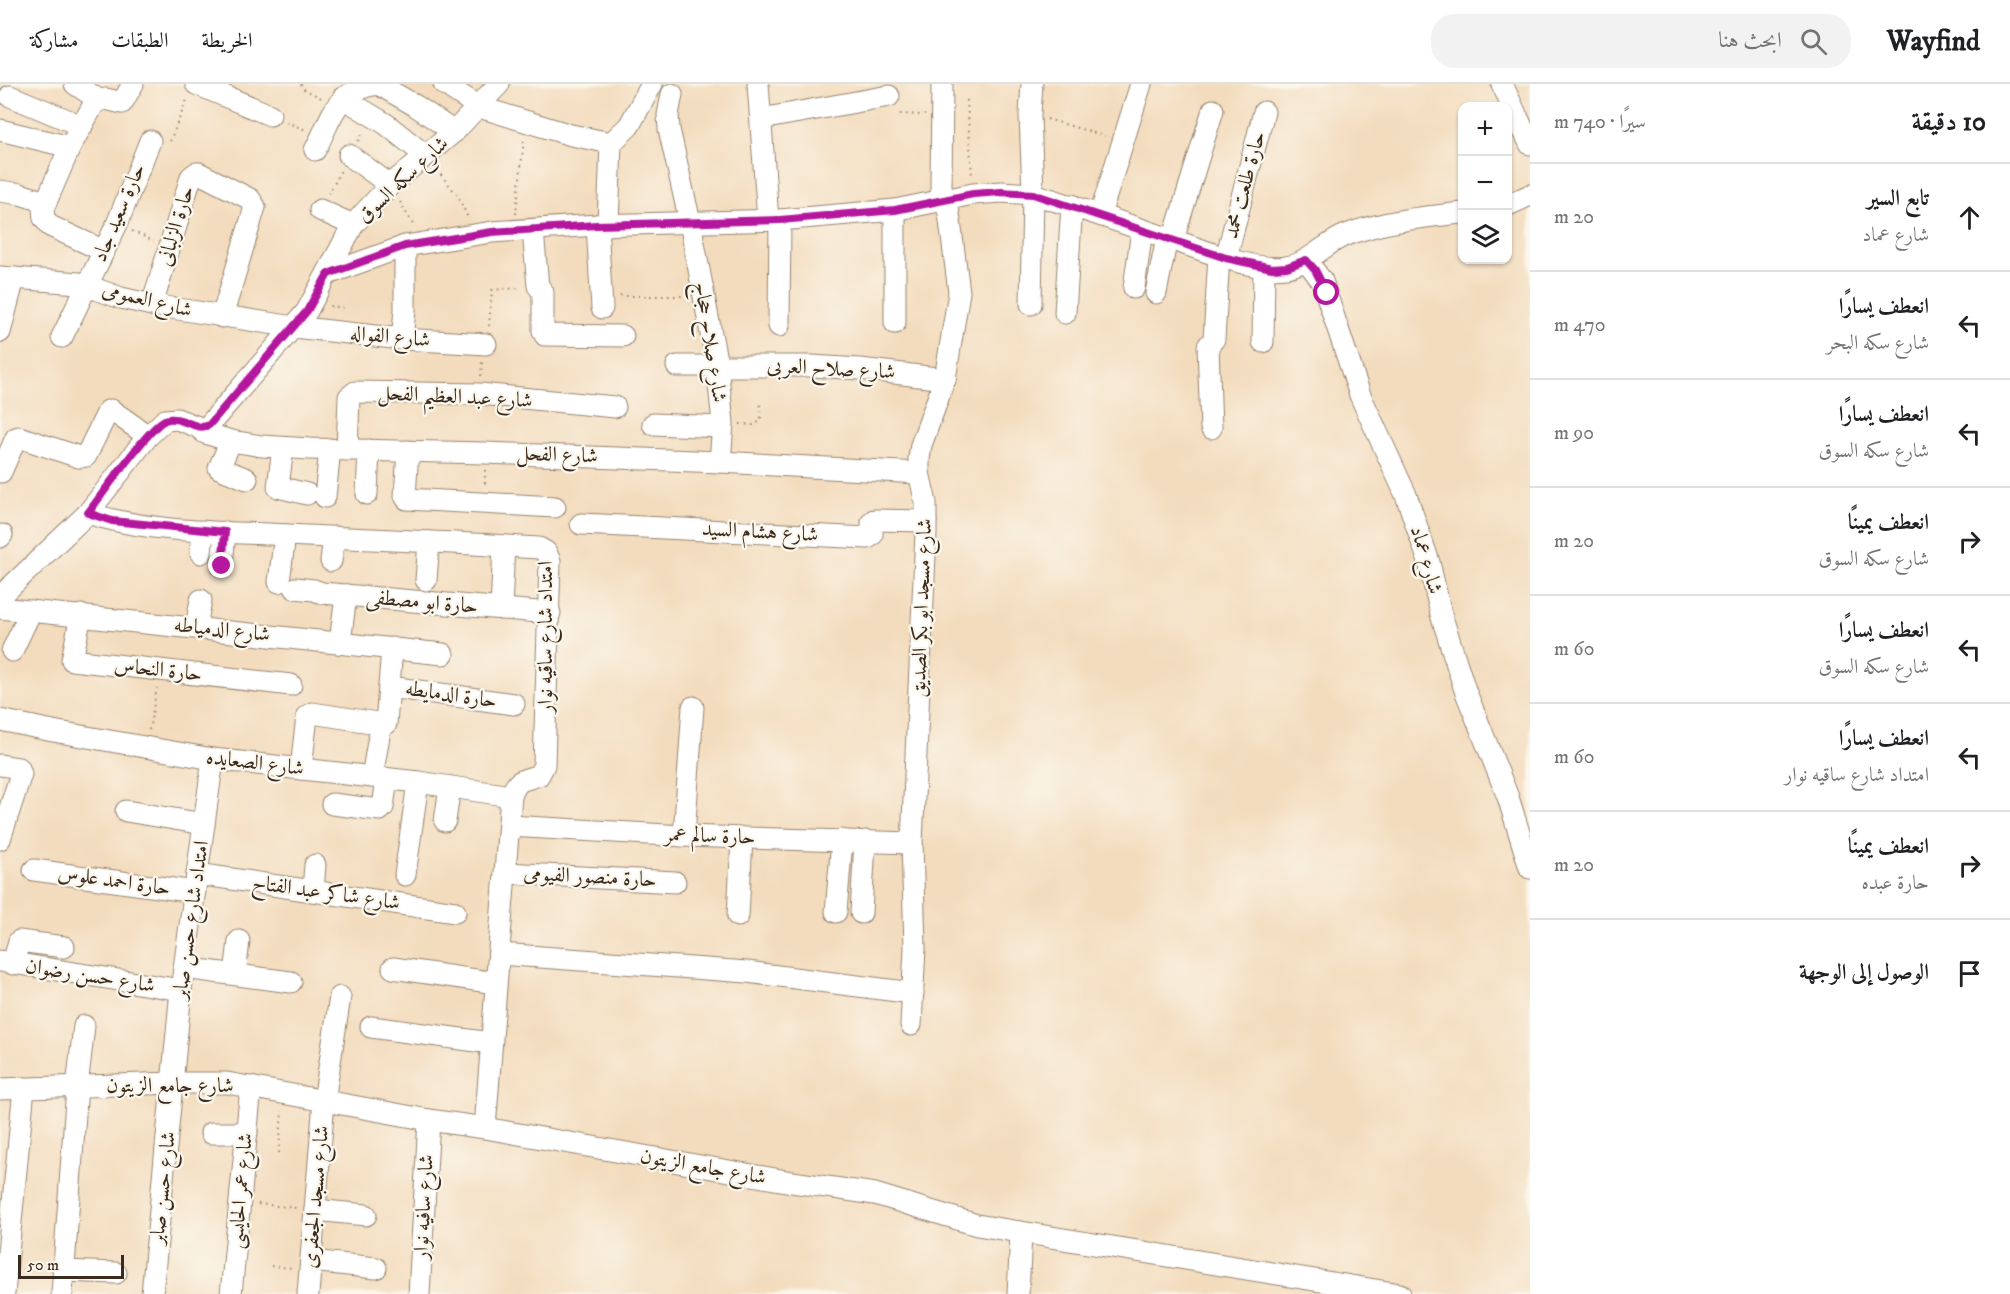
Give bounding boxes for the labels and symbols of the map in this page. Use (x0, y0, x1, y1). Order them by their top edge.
street label: حارة طلعت محمد (1218, 128, 1272, 242)
street label: شارع سكه السوق (352, 131, 457, 232)
street label: حارة سعيد جاد (87, 160, 151, 266)
street label: حارة الزلبانى (152, 183, 200, 269)
street label: شارع العمومى (98, 276, 195, 328)
route start (1313, 279, 1339, 305)
street label: شارع صلاح حجاج (683, 280, 732, 405)
street label: شارع الفواله (348, 321, 431, 357)
street label: شارع صلاح العربى (766, 353, 896, 390)
street label: شارع عبد العظيم الفحل (376, 380, 533, 421)
street label: شارع الفحل (515, 441, 598, 473)
street label: شارع هشام السيد (701, 516, 819, 552)
street label: شارع مسجد ابو بكر الصديق (906, 518, 942, 698)
street label: شارع عماد (1400, 523, 1448, 598)
route end (208, 552, 234, 578)
street label: امتداد شارع ساقيه نوار (533, 561, 563, 715)
street label: حارة ابو مصطفى (365, 584, 479, 621)
street label: شارع الدمياطه (172, 612, 271, 652)
street label: حارة النحاس (113, 652, 203, 688)
street label: حارة الدمايطه (403, 676, 499, 714)
street label: شارع الصعايده (204, 744, 305, 786)
street label: حارة سالم عمر (662, 821, 756, 855)
street label: امتداد شارع حسن صابر (167, 839, 219, 1003)
street label: حارة احمد علوس (56, 860, 172, 902)
street label: حارة منصور الفيومى (523, 861, 657, 893)
street label: شارع شاكر عبد الفتاح (250, 870, 402, 921)
street label: شارع حسن رضوان (23, 953, 157, 1003)
street label: شارع جامع الزيتون (106, 1073, 234, 1104)
street label: شارع مسجد الجعفرى (297, 1124, 339, 1270)
street label: شارع حسن صابر (144, 1130, 186, 1248)
street label: شارع عمر الحايسى (223, 1132, 263, 1250)
street label: شارع جامع الزيتون (637, 1143, 768, 1196)
street label: شارع سافيه نوار (408, 1154, 444, 1263)
scale bar (18, 1252, 124, 1280)

